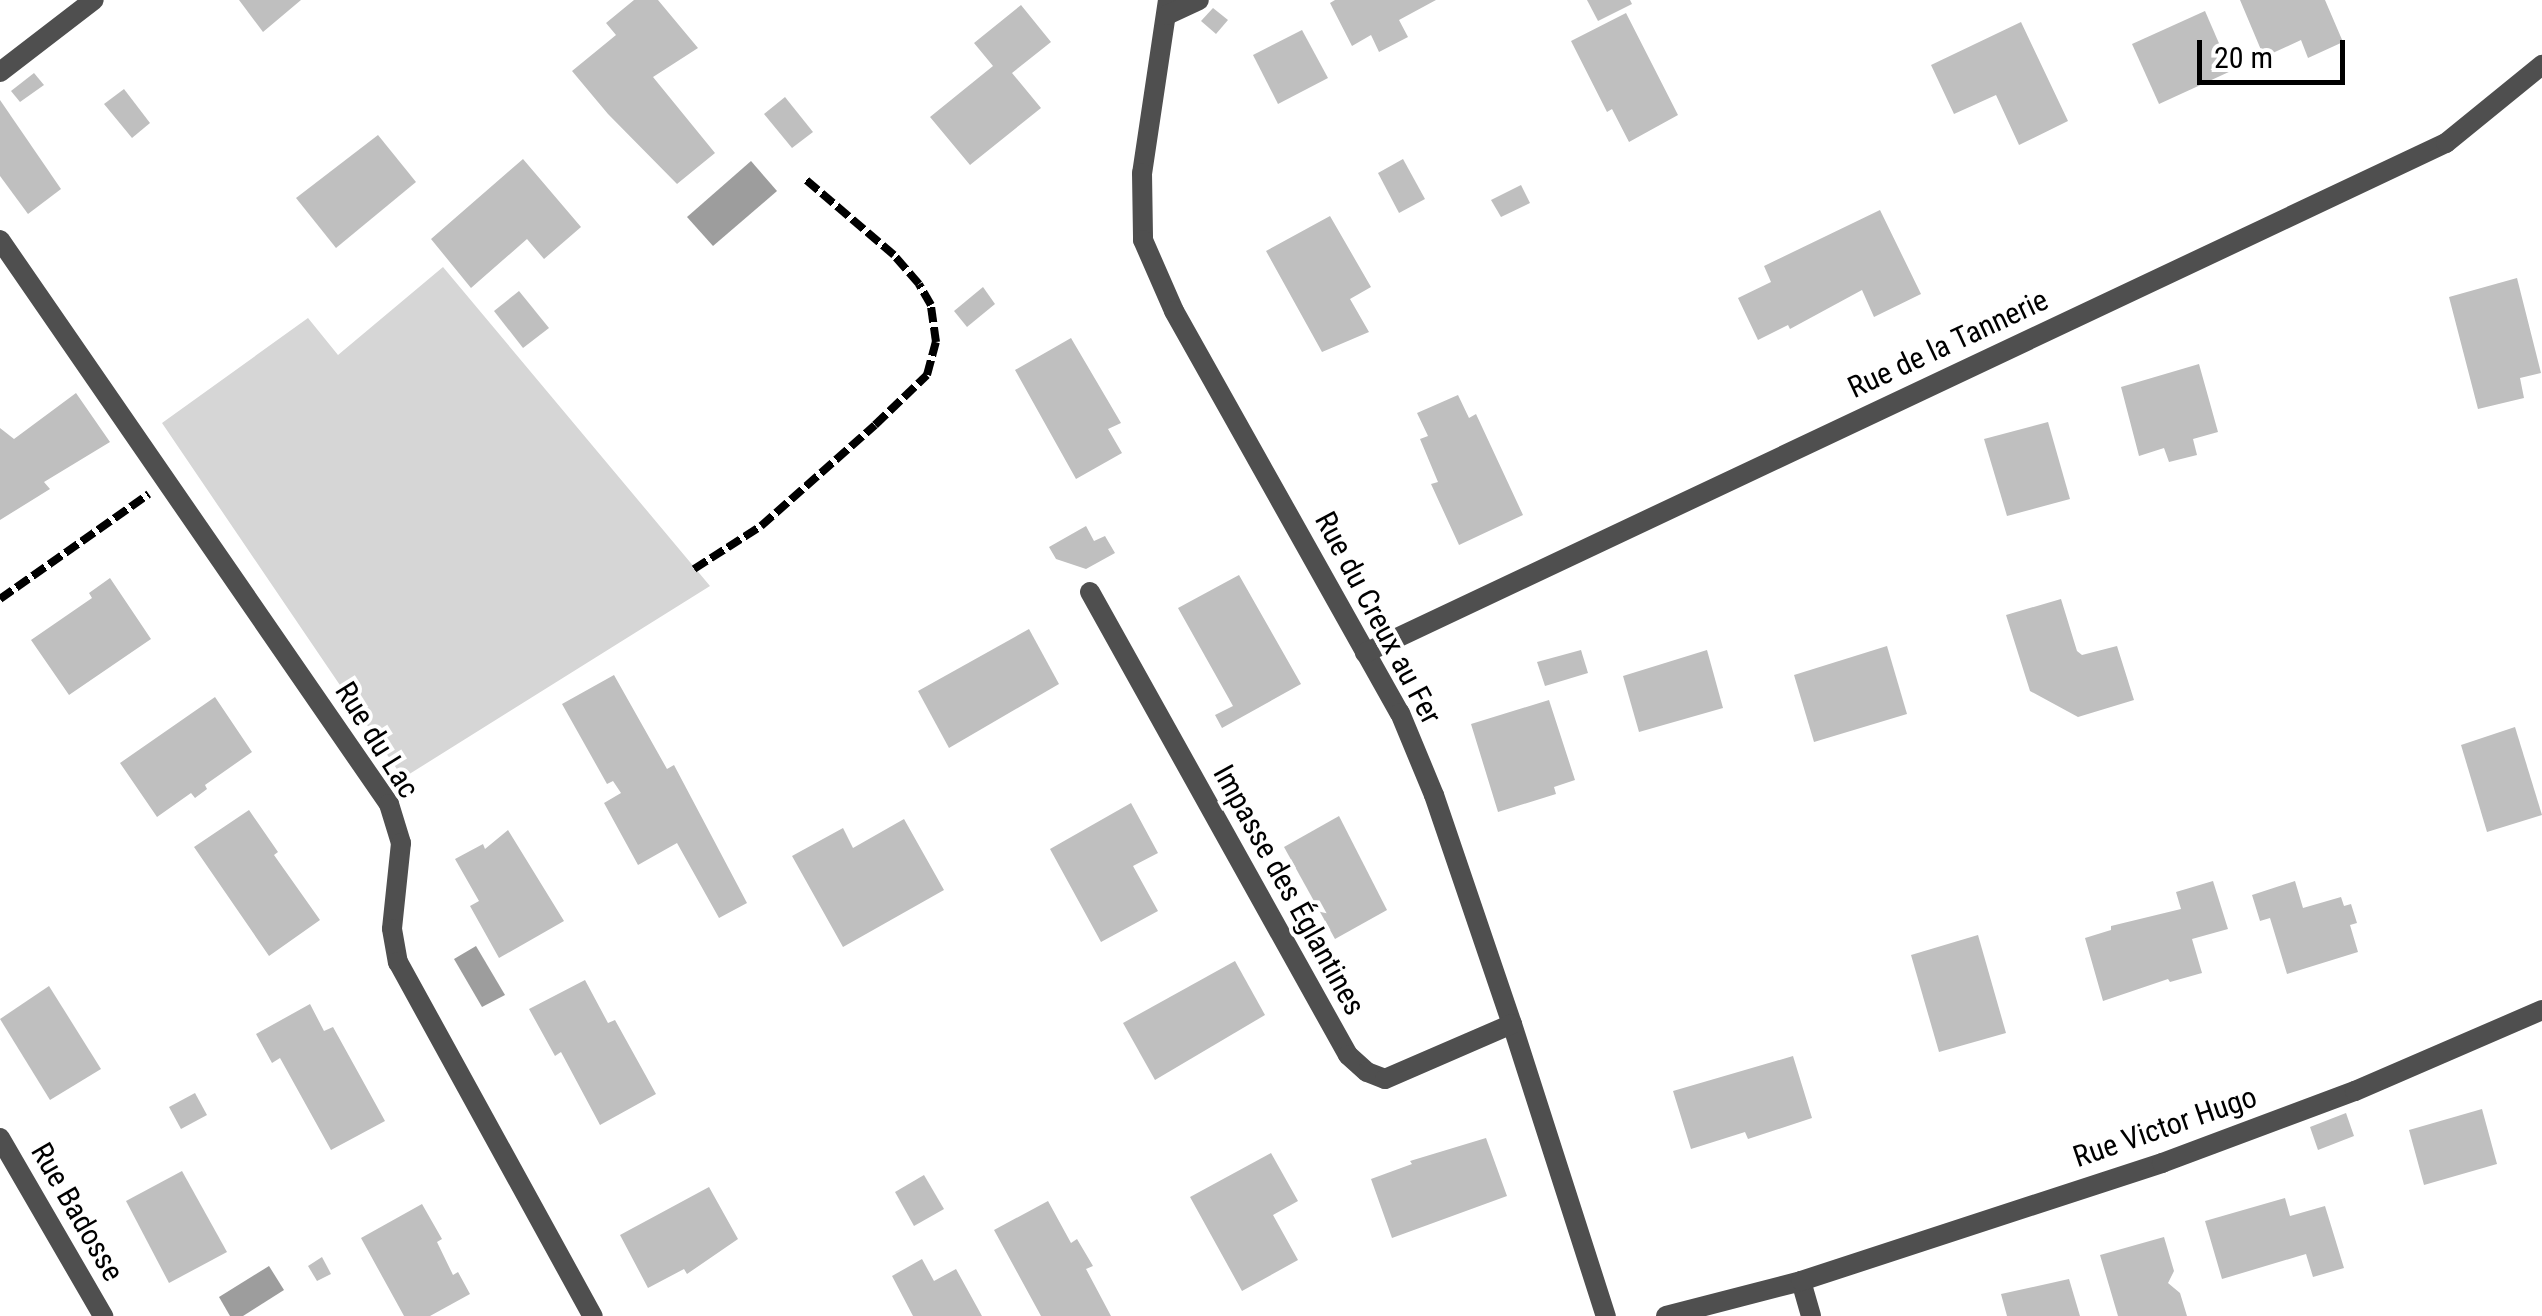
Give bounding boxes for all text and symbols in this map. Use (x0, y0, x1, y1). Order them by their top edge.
scale bar (2202, 20, 2350, 82)
text: 20 m (2214, 40, 2273, 75)
street label: Rue de la Tannerie (1842, 282, 2054, 406)
street label: Rue du Creux au Fer (1307, 506, 1449, 730)
street label: Rue du Lac (327, 675, 427, 805)
street label: Impasse des Églantines (1205, 759, 1373, 1021)
street label: Rue Victor Hugo (2069, 1079, 2261, 1175)
street label: Rue Badosse (23, 1137, 131, 1287)

